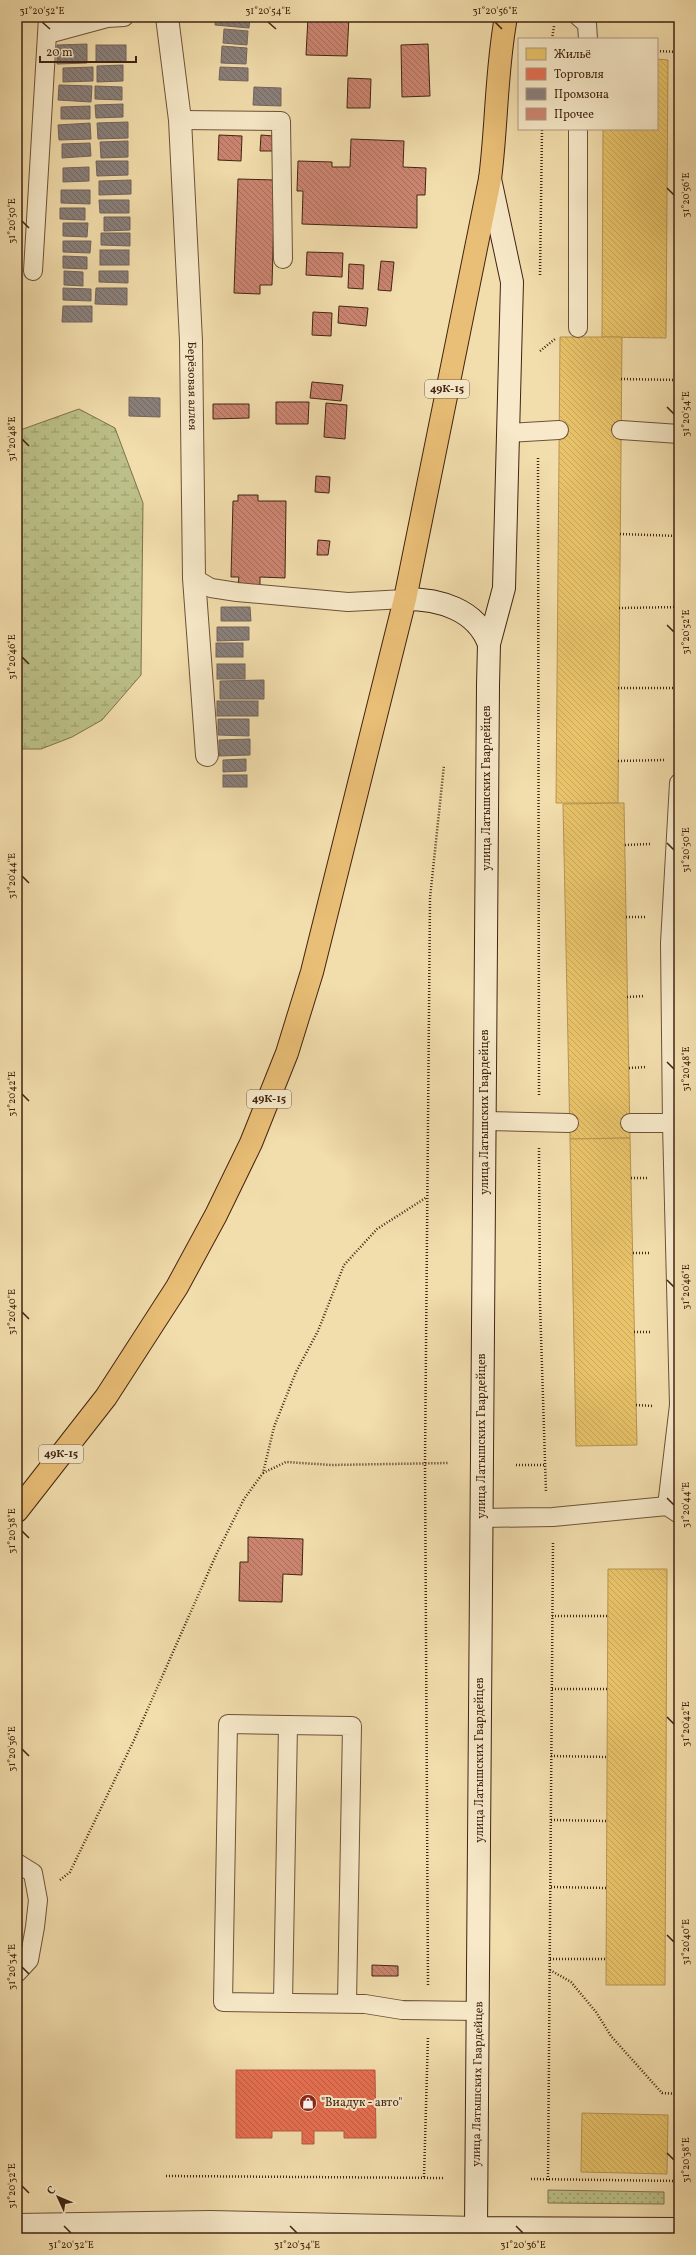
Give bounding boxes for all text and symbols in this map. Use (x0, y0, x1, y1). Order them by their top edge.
text: 31°20'52"E (19, 4, 65, 18)
text: 31°20'54"E (245, 4, 291, 18)
text: 31°20'56"E (472, 4, 518, 18)
scale bar (40, 38, 136, 64)
legend (518, 38, 658, 130)
text: 20 m (46, 45, 73, 61)
text: Жильё (554, 47, 591, 63)
text: Торговля (554, 67, 604, 83)
text: Промзона (554, 87, 609, 103)
text: Прочее (554, 107, 594, 123)
text: 31°20'56"E (679, 172, 693, 218)
text: 31°20'50"E (5, 198, 19, 244)
street label: Берёзовая аллея (183, 341, 200, 431)
road number: 49К-15 (425, 380, 469, 398)
text: 31°20'54"E (679, 391, 693, 437)
text: 31°20'48"E (5, 416, 19, 462)
text: 31°20'52"E (679, 609, 693, 655)
text: 31°20'46"E (5, 634, 19, 680)
street label: улица Латышских Гвардейцев (479, 705, 495, 871)
text: 31°20'50"E (679, 827, 693, 873)
text: 31°20'44"E (5, 853, 19, 899)
street label: улица Латышских Гвардейцев (477, 1029, 493, 1195)
text: 31°20'48"E (679, 1046, 693, 1092)
text: 31°20'42"E (5, 1071, 19, 1117)
road number: 49К-15 (247, 1090, 291, 1108)
text: 31°20'46"E (679, 1264, 693, 1310)
text: 31°20'40"E (5, 1289, 19, 1335)
street label: улица Латышских Гвардейцев (474, 1353, 490, 1519)
road number: 49К-15 (39, 1445, 83, 1463)
text: 31°20'44"E (679, 1482, 693, 1528)
text: 31°20'38"E (5, 1508, 19, 1554)
street label: улица Латышских Гвардейцев (472, 1677, 488, 1843)
text: 31°20'42"E (679, 1701, 693, 1747)
text: 31°20'36"E (5, 1726, 19, 1772)
text: 31°20'40"E (679, 1919, 693, 1965)
text: 31°20'34"E (5, 1944, 19, 1990)
street label: улица Латышских Гвардейцев (469, 2001, 487, 2167)
shop icon: "Виадук - авто" (298, 2093, 318, 2113)
place label: "Виадук - авто" (321, 2095, 402, 2111)
text: 31°20'38"E (679, 2137, 693, 2183)
text: 31°20'32"E (5, 2163, 19, 2209)
north arrow (38, 2177, 78, 2217)
text: С (44, 2183, 60, 2199)
text: 31°20'32"E (48, 2238, 94, 2252)
text: 31°20'34"E (274, 2238, 320, 2252)
text: 31°20'36"E (500, 2238, 546, 2252)

